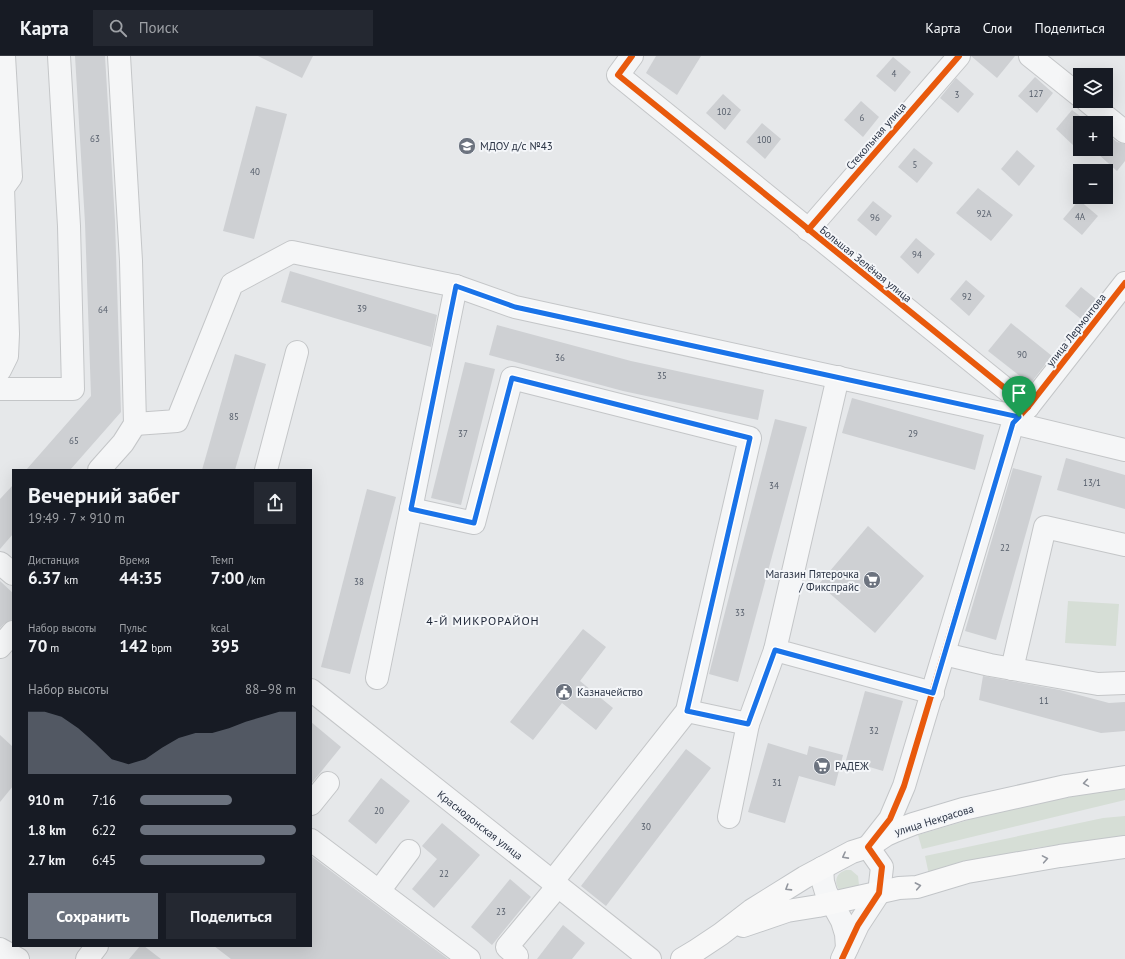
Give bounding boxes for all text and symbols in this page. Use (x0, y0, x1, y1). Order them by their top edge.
search box (93, 10, 373, 46)
text: Карта (20, 16, 69, 40)
icon: search (107, 17, 129, 39)
text: Поиск (139, 18, 179, 37)
text: Карта (925, 19, 961, 37)
text: Слои (983, 19, 1012, 37)
text: Поделиться (1034, 19, 1105, 37)
house number: 4 (892, 68, 897, 79)
map controls (1073, 68, 1113, 204)
button: layers (1073, 68, 1113, 108)
house number: 127 (1029, 88, 1043, 99)
house number: 3 (955, 89, 960, 100)
street label: Стекольная улица (843, 100, 909, 172)
house number: 102 (717, 106, 731, 117)
house number: 6 (860, 112, 865, 123)
button: + (1073, 116, 1113, 156)
house number: 63 (90, 133, 100, 144)
house number: 100 (757, 134, 771, 145)
school or university icon: МДОУ д/с №43 (457, 136, 477, 156)
place label: МДОУ д/с №43 (480, 139, 553, 153)
house number: 5 (913, 159, 918, 170)
button: − (1073, 164, 1113, 204)
house number: 40 (250, 166, 260, 177)
house number: 92А (976, 208, 992, 219)
house number: 4А (1075, 211, 1086, 222)
house number: 96 (870, 212, 880, 223)
street label: Большая Зелёная улица (817, 223, 915, 305)
house number: 94 (912, 249, 922, 260)
house number: 92 (962, 291, 972, 302)
street label: улица Лермонтова (1043, 291, 1109, 369)
house number: 39 (357, 303, 367, 314)
house number: 64 (98, 304, 108, 315)
house number: 90 (1017, 349, 1027, 360)
house number: 36 (555, 352, 565, 363)
house number: 35 (657, 370, 667, 381)
pin (1002, 376, 1036, 417)
icon: arrive (1008, 382, 1030, 404)
house number: 85 (229, 411, 239, 422)
house number: 37 (458, 428, 468, 439)
house number: 29 (908, 428, 918, 439)
house number: 65 (69, 435, 79, 446)
house number: 13/1 (1083, 477, 1101, 488)
house number: 34 (769, 480, 779, 491)
text: Вечерний забег (28, 481, 179, 509)
button: share (254, 482, 296, 524)
text: 19:49 · 7 × 910 m (28, 510, 125, 527)
house number: 22 (1000, 542, 1010, 553)
text: Дистанция (28, 553, 79, 567)
text: Время (119, 553, 150, 567)
text: Темп (211, 553, 234, 567)
text: 6.37 (28, 567, 61, 589)
text: 44:35 (119, 567, 162, 589)
text: 7:00 (211, 567, 244, 589)
place label: Магазин Пятерочка / Фикспрайс (765, 567, 859, 594)
supermarket icon: Магазин Пятерочка / Фикспрайс (862, 570, 882, 590)
text: km (61, 573, 78, 587)
text: /km (244, 573, 265, 587)
house number: 38 (354, 576, 364, 587)
house number: 33 (735, 607, 745, 618)
district label: 4-Й МИКРОРАЙОН (426, 613, 540, 628)
text: Набор высоты (28, 621, 96, 635)
text: Пульс (119, 621, 147, 635)
text: kcal (211, 621, 229, 635)
text: 70 (28, 635, 47, 657)
text: 142 (119, 635, 148, 657)
text: 395 (211, 635, 240, 657)
text: m (47, 641, 59, 655)
text: bpm (148, 641, 172, 655)
text: Набор высоты (28, 681, 109, 698)
text: 88–98 m (245, 681, 296, 698)
public building icon: Казначейство (554, 682, 574, 702)
place label: Казначейство (577, 685, 643, 699)
house number: 11 (1039, 695, 1049, 706)
house number: 32 (869, 725, 879, 736)
supermarket icon: РАДЕЖ (812, 756, 832, 776)
place label: РАДЕЖ (835, 759, 869, 773)
house number: 31 (772, 777, 782, 788)
one-way arrow (1083, 778, 1090, 787)
street label: Краснодонская улица (435, 787, 525, 863)
text: 910 m (28, 792, 64, 809)
text: 7:16 (92, 792, 116, 809)
street label: улица Некрасова (893, 801, 975, 839)
house number: 20 (374, 805, 384, 816)
house number: 30 (641, 821, 651, 832)
text: 1.8 km (28, 822, 66, 839)
text: 6:22 (92, 822, 116, 839)
text: 2.7 km (28, 852, 65, 869)
text: 6:45 (92, 852, 116, 869)
one-way arrow (841, 852, 849, 859)
one-way arrow (1041, 855, 1048, 863)
house number: 22 (439, 868, 449, 879)
one-way arrow (914, 882, 921, 891)
one-way arrow (785, 883, 792, 890)
button: Сохранить (28, 893, 158, 939)
button: Поделиться (166, 893, 296, 939)
house number: 23 (496, 906, 506, 917)

